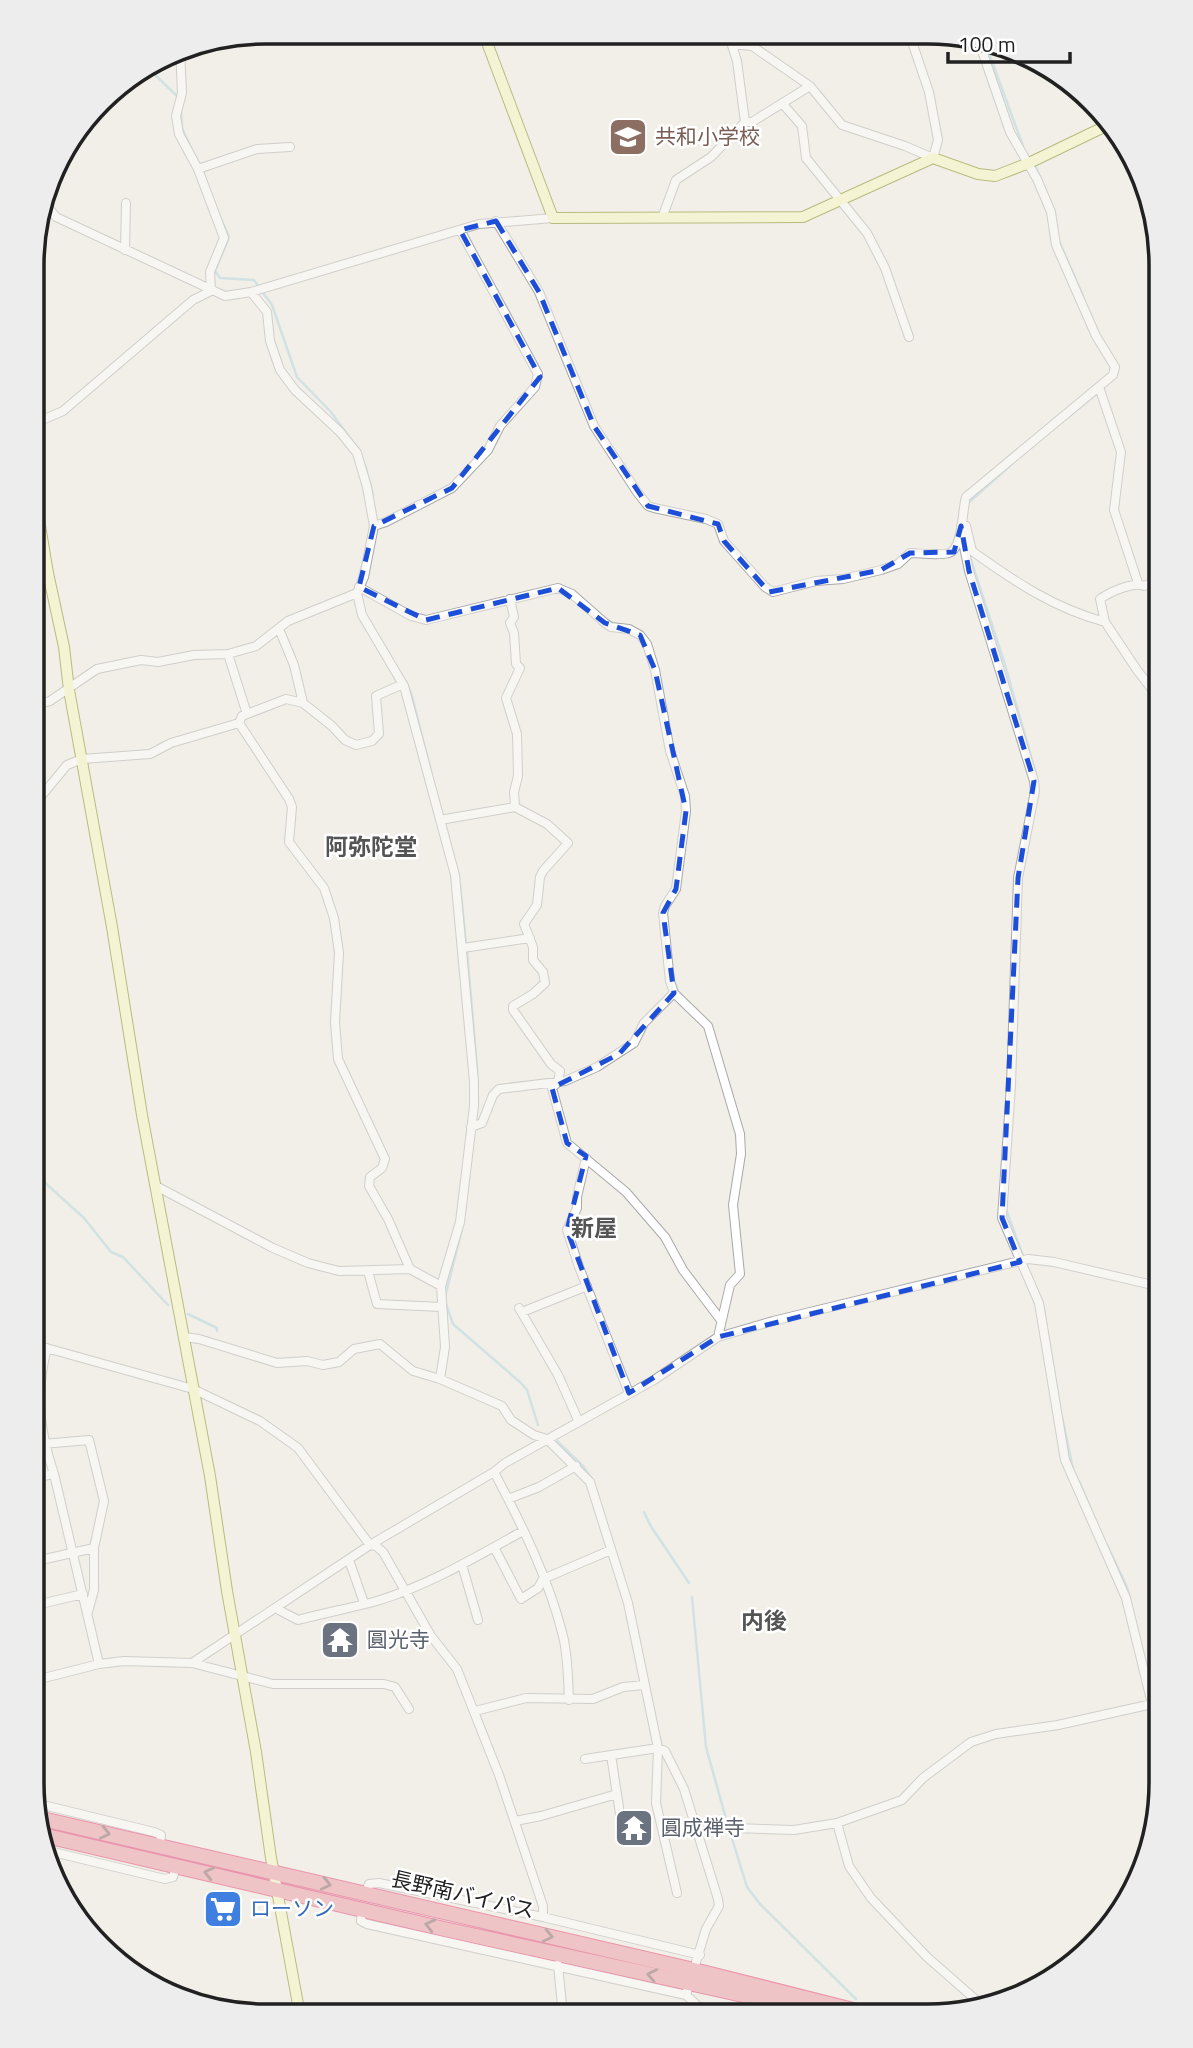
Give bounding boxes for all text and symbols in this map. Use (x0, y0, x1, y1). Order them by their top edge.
scale bar (948, 21, 1070, 65)
text: 100 m (958, 28, 1015, 60)
school or university icon: 共和小学校 (607, 116, 649, 158)
place label: 共和小学校 (655, 120, 760, 152)
district label: 阿弥陀堂 (325, 829, 417, 864)
district label: 新屋 (571, 1210, 617, 1245)
district label: 内後 (741, 1603, 787, 1638)
temple icon: 圓光寺 (319, 1619, 361, 1661)
place label: 圓光寺 (367, 1623, 430, 1655)
temple icon: 圓成禅寺 (613, 1807, 655, 1849)
place label: 圓成禅寺 (661, 1811, 745, 1843)
one-way arrow (99, 1825, 111, 1839)
street label: 長野南バイパス (388, 1862, 538, 1926)
one-way arrow (203, 1867, 215, 1882)
one-way arrow (320, 1876, 332, 1891)
supermarket icon: ローソン (202, 1888, 244, 1930)
place label: ローソン (250, 1892, 334, 1924)
one-way arrow (425, 1919, 437, 1933)
one-way arrow (542, 1928, 554, 1942)
one-way arrow (646, 1968, 658, 1983)

